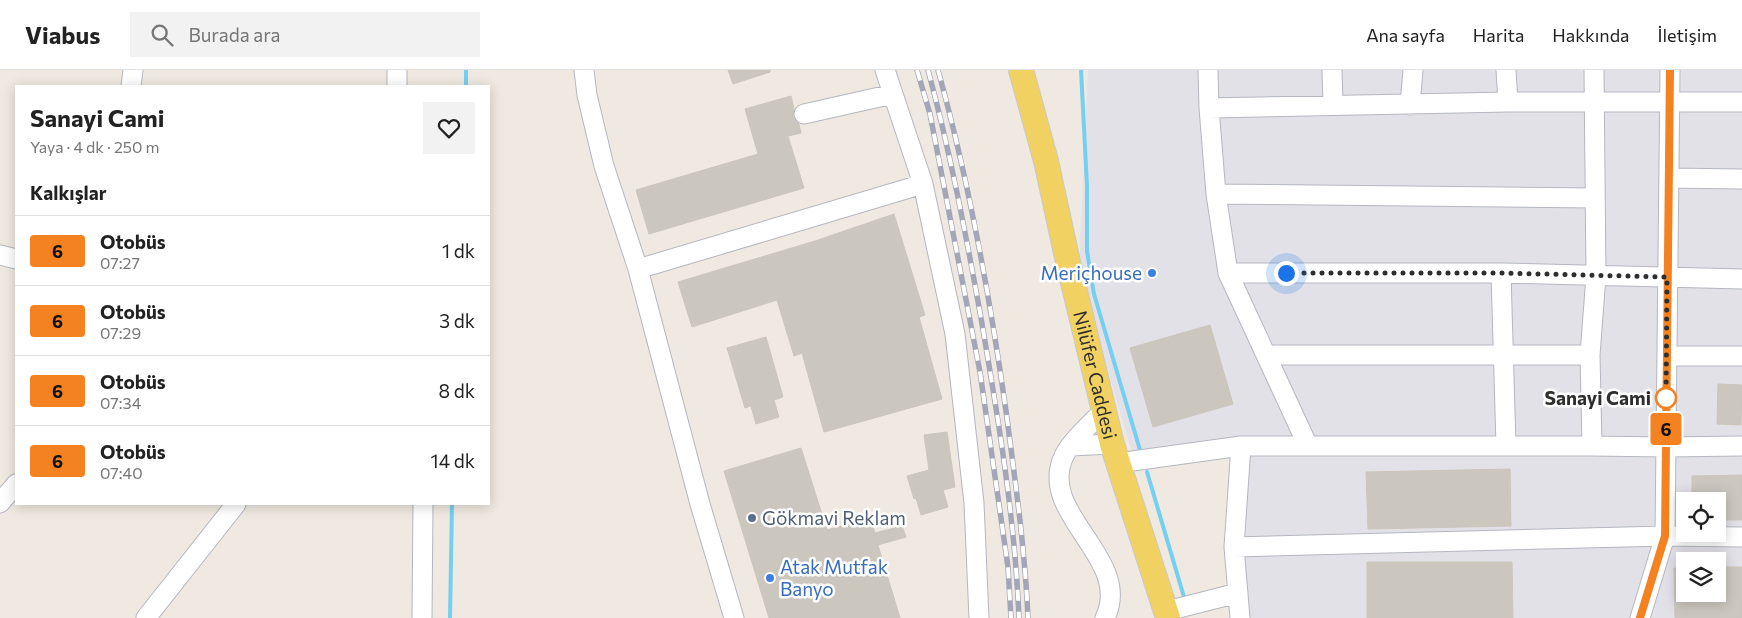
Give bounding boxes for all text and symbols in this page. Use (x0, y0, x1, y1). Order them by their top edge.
search box (130, 12, 480, 57)
text: Viabus (25, 20, 100, 49)
icon: search (148, 21, 176, 49)
text: Burada ara (188, 23, 281, 46)
text: Ana sayfa (1366, 24, 1445, 46)
text: Harita (1473, 24, 1524, 46)
text: Hakkında (1552, 24, 1630, 46)
text: İletişim (1658, 24, 1717, 46)
button: heart (423, 102, 475, 154)
text: Sanayi Cami (30, 103, 164, 132)
text: Yaya · 4 dk · 250 m (30, 137, 159, 156)
text: Kalkışlar (30, 181, 107, 204)
text: Otobüs (100, 230, 166, 253)
text: 1 dk (442, 239, 475, 262)
text: 6 (52, 240, 63, 262)
text: 07:27 (100, 253, 140, 272)
place label: Meriçhouse (1040, 261, 1142, 284)
your location (1274, 261, 1299, 286)
marker: Meriçhouse (1146, 267, 1158, 279)
text: Otobüs (100, 300, 166, 323)
street label: Nilüfer Caddesi (1069, 308, 1122, 441)
text: 3 dk (439, 309, 475, 332)
text: 6 (52, 310, 63, 332)
text: 07:29 (100, 323, 141, 342)
text: Otobüs (100, 370, 166, 393)
text: 8 dk (439, 379, 475, 402)
text: 6 (52, 380, 63, 402)
place label: Sanayi Cami (1545, 386, 1651, 409)
marker: Sanayi Cami (1655, 387, 1677, 409)
text: 07:34 (100, 393, 141, 412)
line badge: 6 (1650, 413, 1682, 445)
text: 6 (1660, 418, 1672, 440)
text: Otobüs (100, 440, 166, 463)
text: 14 dk (431, 449, 475, 472)
text: 6 (52, 450, 63, 472)
text: 07:40 (100, 463, 143, 482)
map controls (1676, 492, 1726, 602)
button: locate (1676, 492, 1726, 542)
place label: Gökmavi Reklam (762, 506, 906, 529)
marker: Gökmavi Reklam (746, 512, 758, 524)
button: layers (1676, 552, 1726, 602)
place label: Atak Mutfak Banyo (780, 555, 888, 600)
marker: Atak Mutfak Banyo (764, 572, 776, 584)

